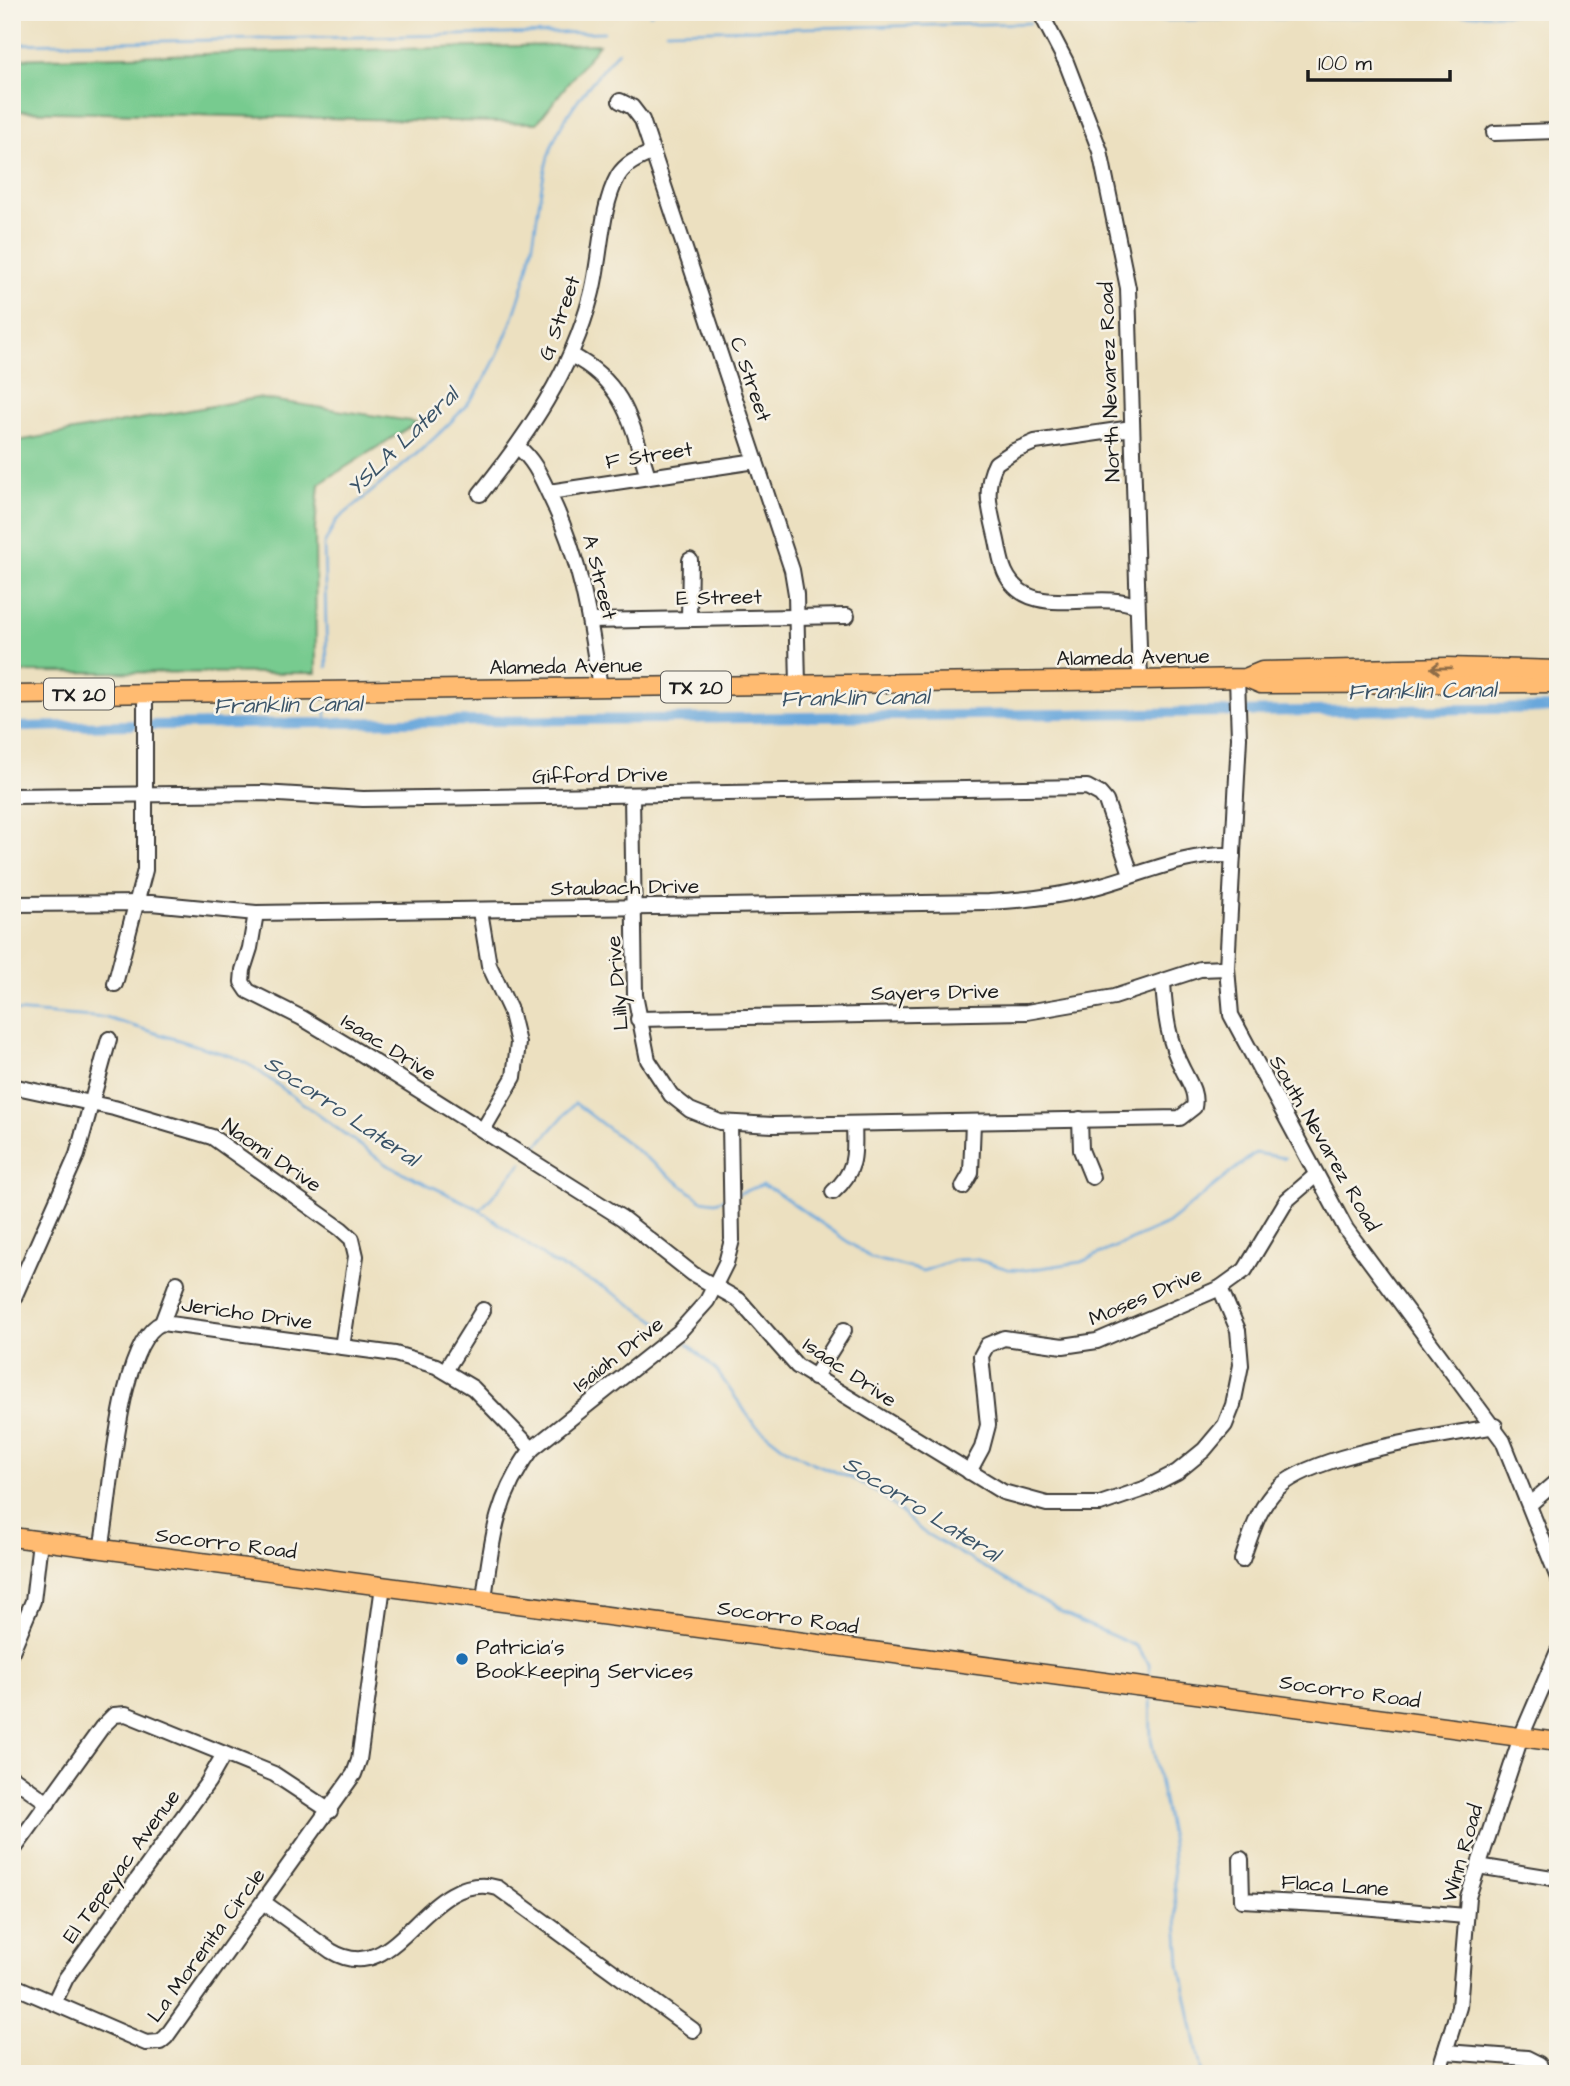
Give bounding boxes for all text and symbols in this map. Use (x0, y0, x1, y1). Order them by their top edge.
scale bar (1308, 38, 1449, 82)
text: 100 m (1318, 49, 1373, 78)
street label: G Street (531, 271, 588, 364)
street label: North Nevarez Road (1092, 281, 1127, 482)
street label: C Street (722, 333, 779, 426)
water label: YSLA Lateral (340, 378, 468, 503)
street label: F Street (603, 434, 695, 477)
street label: A Street (575, 532, 624, 623)
street label: E Street (676, 582, 763, 613)
street label: Alameda Avenue (1056, 642, 1210, 673)
street label: Alameda Avenue (489, 651, 643, 682)
one-way arrow (1429, 661, 1452, 674)
road number: TX 20 (661, 672, 731, 702)
water label: Franklin Canal (1347, 674, 1500, 708)
road number: TX 20 (44, 678, 114, 709)
water label: Franklin Canal (780, 681, 933, 715)
water label: Franklin Canal (213, 688, 366, 722)
street label: Gifford Drive (532, 760, 668, 791)
street label: Staubach Drive (550, 872, 700, 903)
street label: Lilly Drive (599, 934, 638, 1031)
street label: Sayers Drive (871, 977, 999, 1010)
street label: Isaac Drive (336, 1007, 442, 1088)
water label: Socorro Lateral (258, 1047, 428, 1176)
street label: South Nevarez Road (1262, 1050, 1387, 1237)
street label: Naomi Drive (216, 1111, 327, 1199)
street label: Moses Drive (1084, 1260, 1206, 1333)
street label: Jericho Drive (180, 1290, 314, 1337)
street label: Isaiah Drive (567, 1310, 670, 1399)
street label: Isaac Drive (797, 1330, 902, 1414)
water label: Socorro Lateral (837, 1448, 1009, 1572)
street label: Socorro Road (154, 1520, 298, 1567)
street label: Socorro Road (716, 1593, 861, 1642)
place label: Patricia's Bookkeeping Services (476, 1633, 693, 1688)
marker: Patricia's Bookkeeping Services (454, 1651, 470, 1667)
street label: Socorro Road (1278, 1667, 1423, 1716)
street label: El Tepeyac Avenue (56, 1783, 189, 1950)
street label: Winn Road (1435, 1801, 1490, 1905)
street label: La Morenita Circle (140, 1862, 272, 2028)
street label: Flaca Lane (1280, 1867, 1390, 1904)

